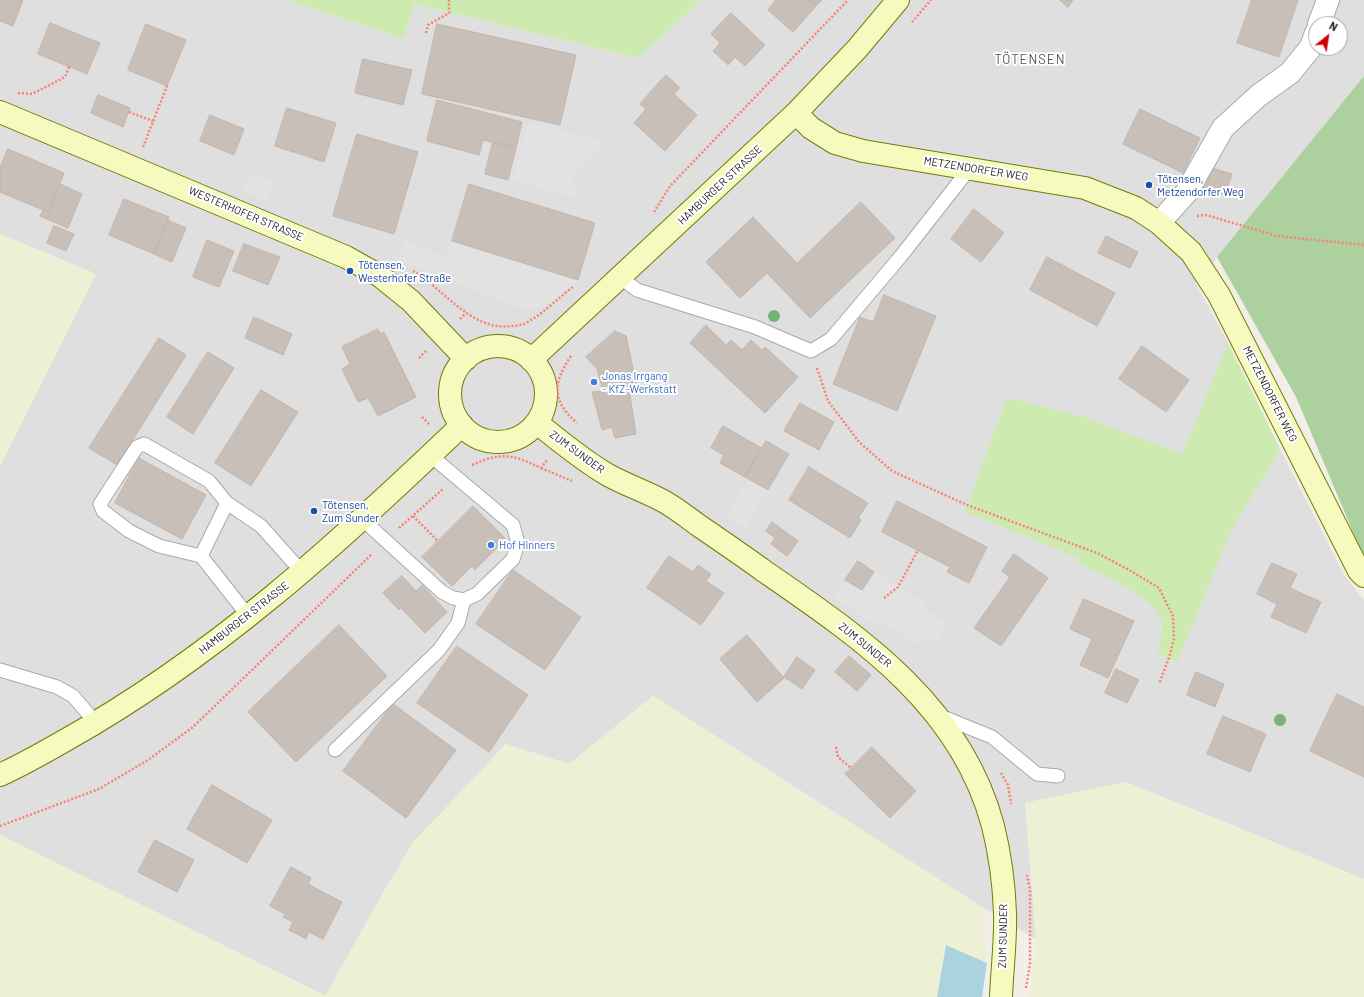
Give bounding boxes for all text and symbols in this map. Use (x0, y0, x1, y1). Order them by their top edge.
north arrow (1308, 16, 1348, 56)
text: N (1327, 19, 1340, 33)
district label: TÖTENSEN (994, 52, 1066, 68)
street label: HAMBURGER STRASSE (675, 143, 765, 227)
street label: METZENDORFER WEG (923, 154, 1029, 184)
place label: Tötensen, Metzendorfer Weg (1157, 172, 1244, 198)
marker: Tötensen, Metzendorfer Weg (1144, 180, 1154, 190)
street label: WESTERHOFER STRASSE (187, 184, 305, 244)
place label: Tötensen, Westerhofer Straße (358, 258, 451, 284)
marker: Tötensen, Westerhofer Straße (345, 266, 355, 276)
street label: METZENDORFER WEG (1240, 344, 1300, 444)
place label: Jonas Irrgang - KfZ-Werkstatt (602, 369, 677, 395)
marker: Jonas Irrgang - KfZ-Werkstatt (589, 377, 599, 387)
street label: ZUM SUNDER (547, 428, 607, 476)
place label: Tötensen, Zum Sunder (322, 498, 379, 524)
marker: Tötensen, Zum Sunder (309, 506, 319, 516)
place label: Hof Hinners (499, 538, 555, 552)
marker: Hof Hinners (486, 540, 496, 550)
street label: HAMBURGER STRASSE (196, 579, 292, 657)
street label: ZUM SUNDER (836, 620, 894, 670)
street label: ZUM SUNDER (996, 904, 1010, 968)

